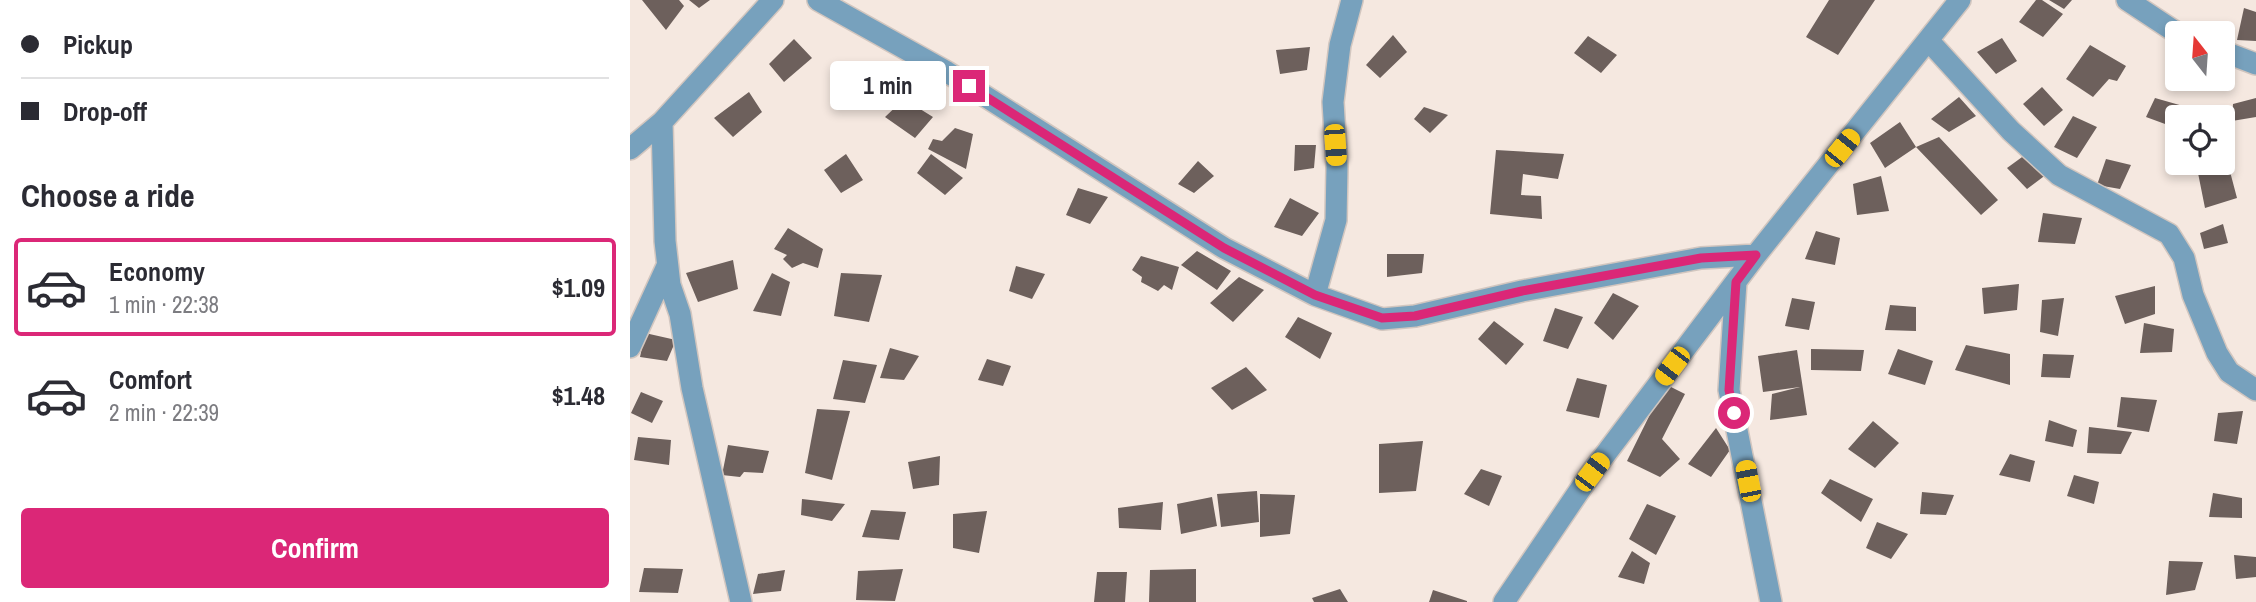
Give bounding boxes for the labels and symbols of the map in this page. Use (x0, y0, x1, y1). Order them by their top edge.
north arrow (2165, 21, 2235, 91)
callout: 1 min (829, 62, 944, 110)
route end (953, 70, 985, 102)
car (1324, 123, 1347, 167)
car (1821, 125, 1864, 171)
car (1651, 343, 1694, 389)
route start (1718, 397, 1750, 429)
car (1571, 449, 1614, 495)
car (1734, 458, 1763, 504)

